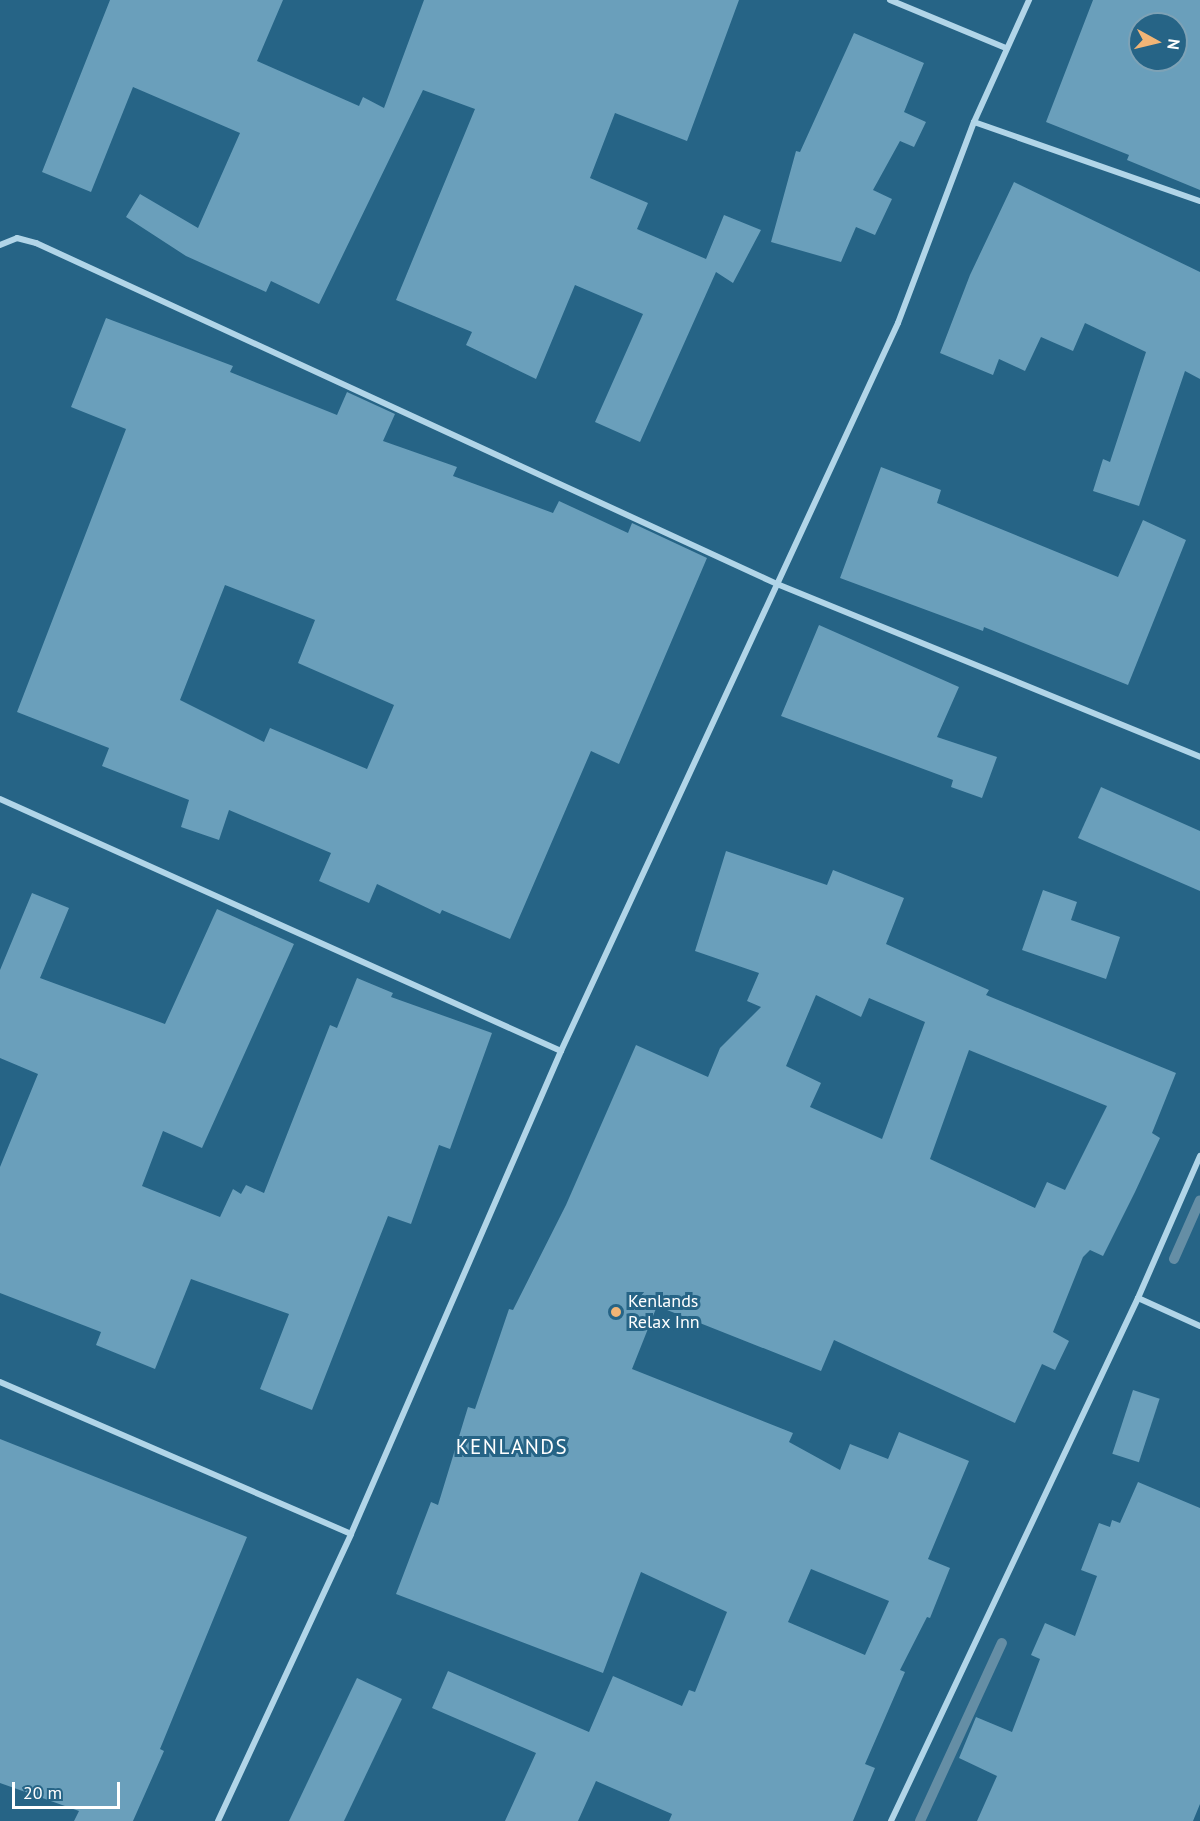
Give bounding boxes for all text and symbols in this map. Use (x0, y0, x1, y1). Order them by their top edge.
north arrow (1128, 12, 1188, 72)
text: N (1163, 38, 1184, 51)
place label: Kenlands Relax Inn (628, 1291, 700, 1334)
marker: Kenlands Relax Inn (609, 1305, 623, 1319)
district label: KENLANDS (456, 1434, 568, 1460)
scale bar (15, 1770, 123, 1808)
text: 20 m (23, 1781, 62, 1804)

